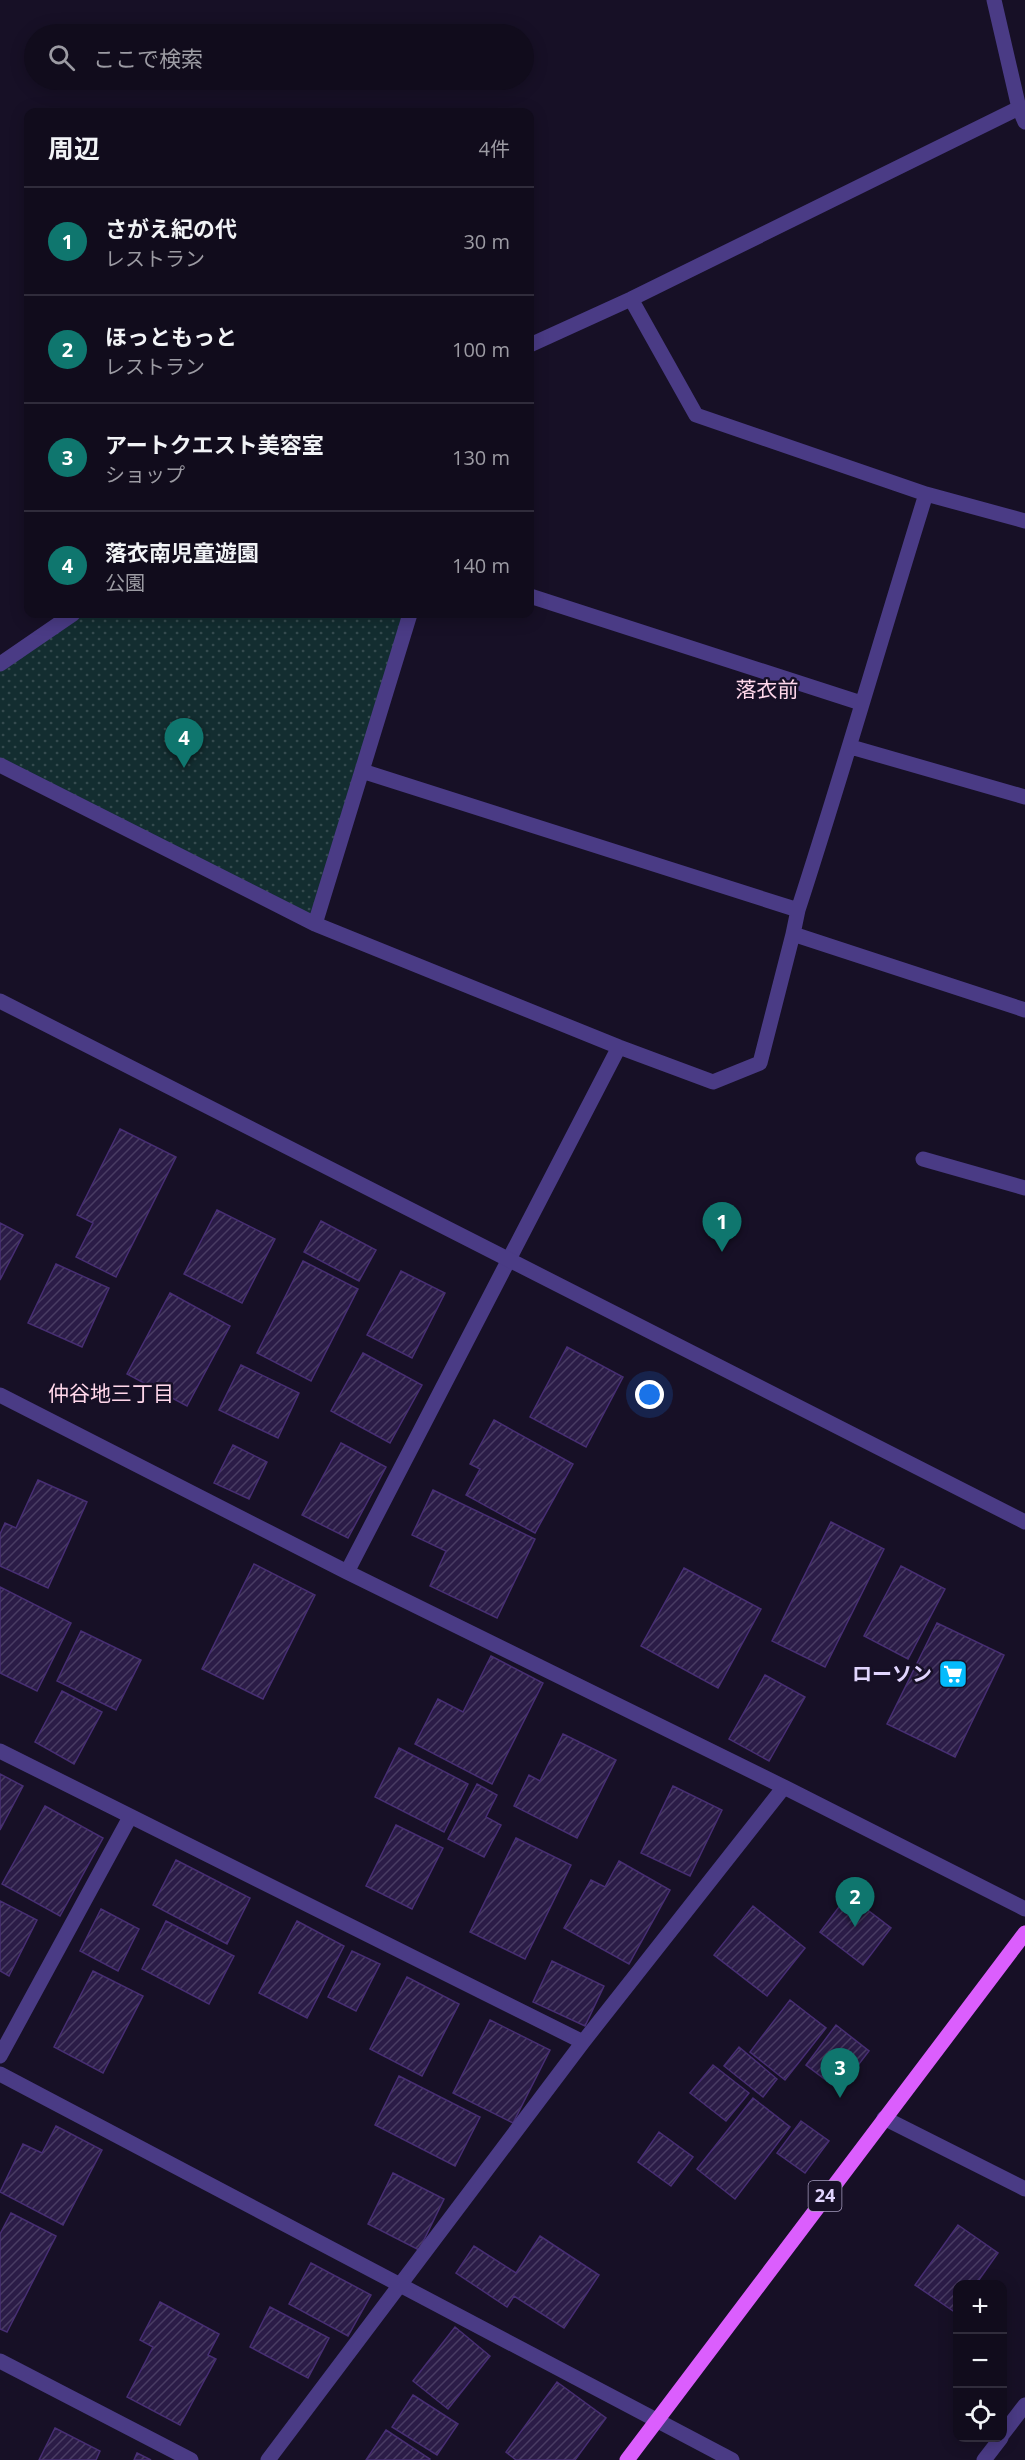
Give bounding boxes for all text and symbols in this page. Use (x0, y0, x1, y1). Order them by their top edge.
search box (24, 24, 534, 90)
icon: search (45, 41, 78, 74)
text: ここで検索 (93, 43, 203, 73)
text: 周辺 (48, 130, 100, 166)
text: 4件 (479, 135, 510, 162)
text: さがえ紀の代 (105, 213, 237, 243)
text: 1 (62, 228, 73, 255)
text: 30 m (463, 228, 510, 255)
text: レストラン (105, 245, 205, 272)
text: ほっともっと (105, 321, 237, 351)
text: 2 (62, 336, 73, 363)
text: 100 m (452, 336, 510, 363)
text: レストラン (105, 353, 205, 380)
text: アートクエスト美容室 (105, 429, 324, 459)
text: 3 (62, 444, 73, 471)
text: 130 m (452, 444, 510, 471)
text: ショップ (105, 461, 185, 488)
text: 落衣南児童遊園 (105, 537, 259, 567)
text: 4 (62, 552, 73, 579)
text: 140 m (452, 552, 510, 579)
text: 公園 (105, 569, 145, 596)
district label: 落衣前 (736, 675, 799, 703)
pin: 4 (164, 718, 204, 768)
pin: 1 (702, 1202, 742, 1252)
district label: 仲谷地三丁目 (48, 1379, 174, 1407)
your location (635, 1380, 664, 1409)
supermarket icon: ローソン (937, 1658, 969, 1690)
place label: ローソン (852, 1660, 932, 1687)
pin: 2 (836, 1878, 874, 1927)
pin: 3 (820, 2048, 860, 2098)
road number: 24 (808, 2181, 842, 2211)
map controls (953, 2280, 1007, 2442)
button: + (953, 2280, 1007, 2334)
button: − (953, 2334, 1007, 2388)
button: locate (953, 2388, 1007, 2442)

